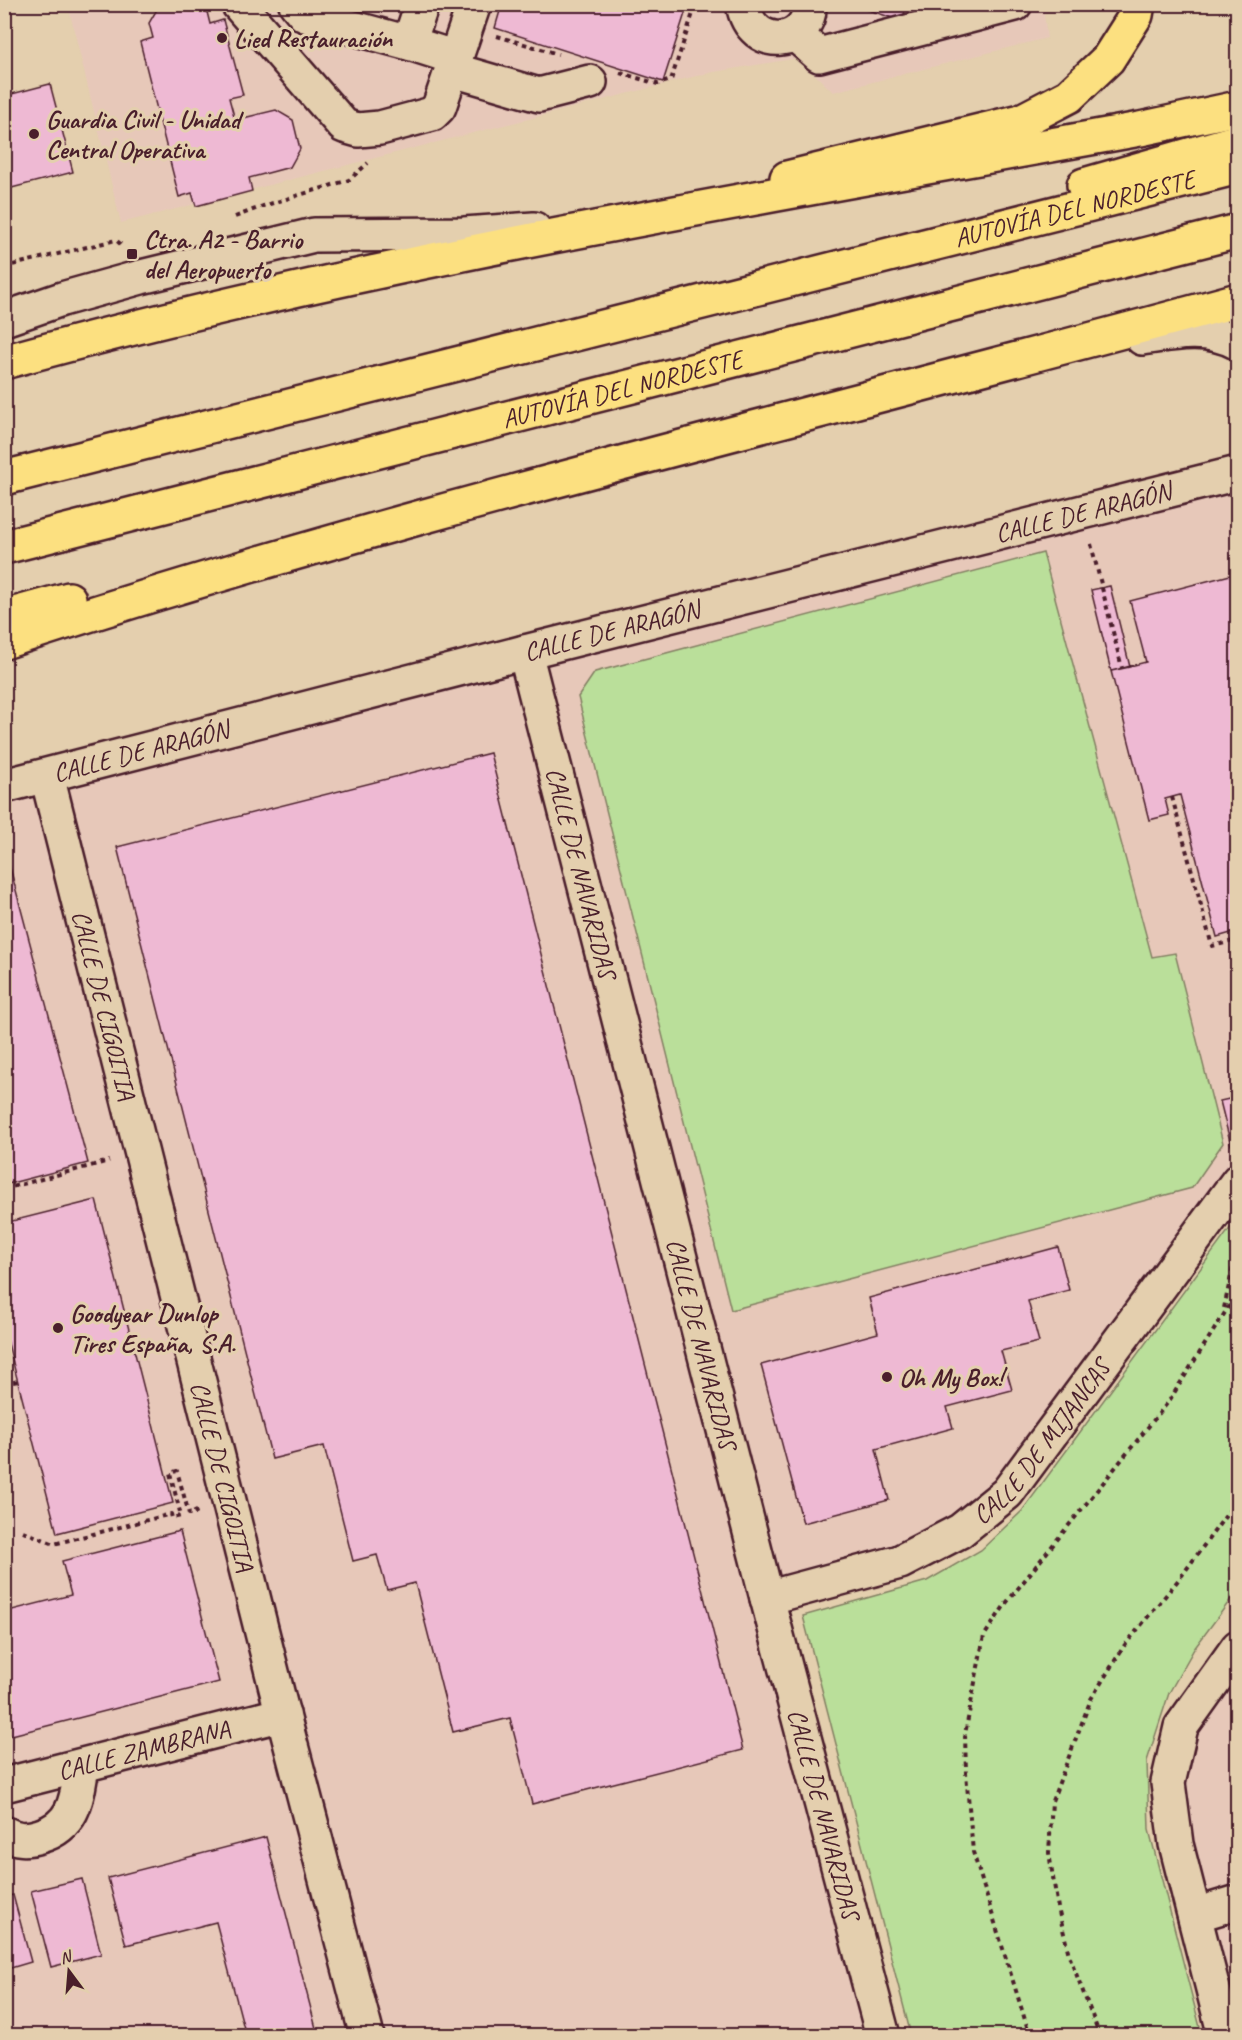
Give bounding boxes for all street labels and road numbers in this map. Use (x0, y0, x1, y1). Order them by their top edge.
street label: AUTOVÍA DEL NORDESTE (951, 162, 1202, 255)
street label: AUTOVÍA DEL NORDESTE (499, 342, 749, 436)
street label: CALLE DE ARAGÓN (992, 474, 1178, 550)
street label: CALLE DE ARAGÓN (520, 592, 707, 669)
street label: CALLE DE ARAGÓN (50, 712, 236, 790)
street label: CALLE DE NAVARIDAS (538, 764, 625, 986)
street label: CALLE DE CIGOITIA (64, 907, 144, 1104)
street label: CALLE DE NAVARIDAS (659, 1235, 745, 1457)
street label: CALLE DE MIJANCAS (966, 1349, 1120, 1531)
street label: CALLE DE CIGOITIA (183, 1378, 262, 1575)
street label: CALLE DE NAVARIDAS (780, 1705, 869, 1927)
street label: CALLE ZAMBRANA (54, 1712, 234, 1788)

